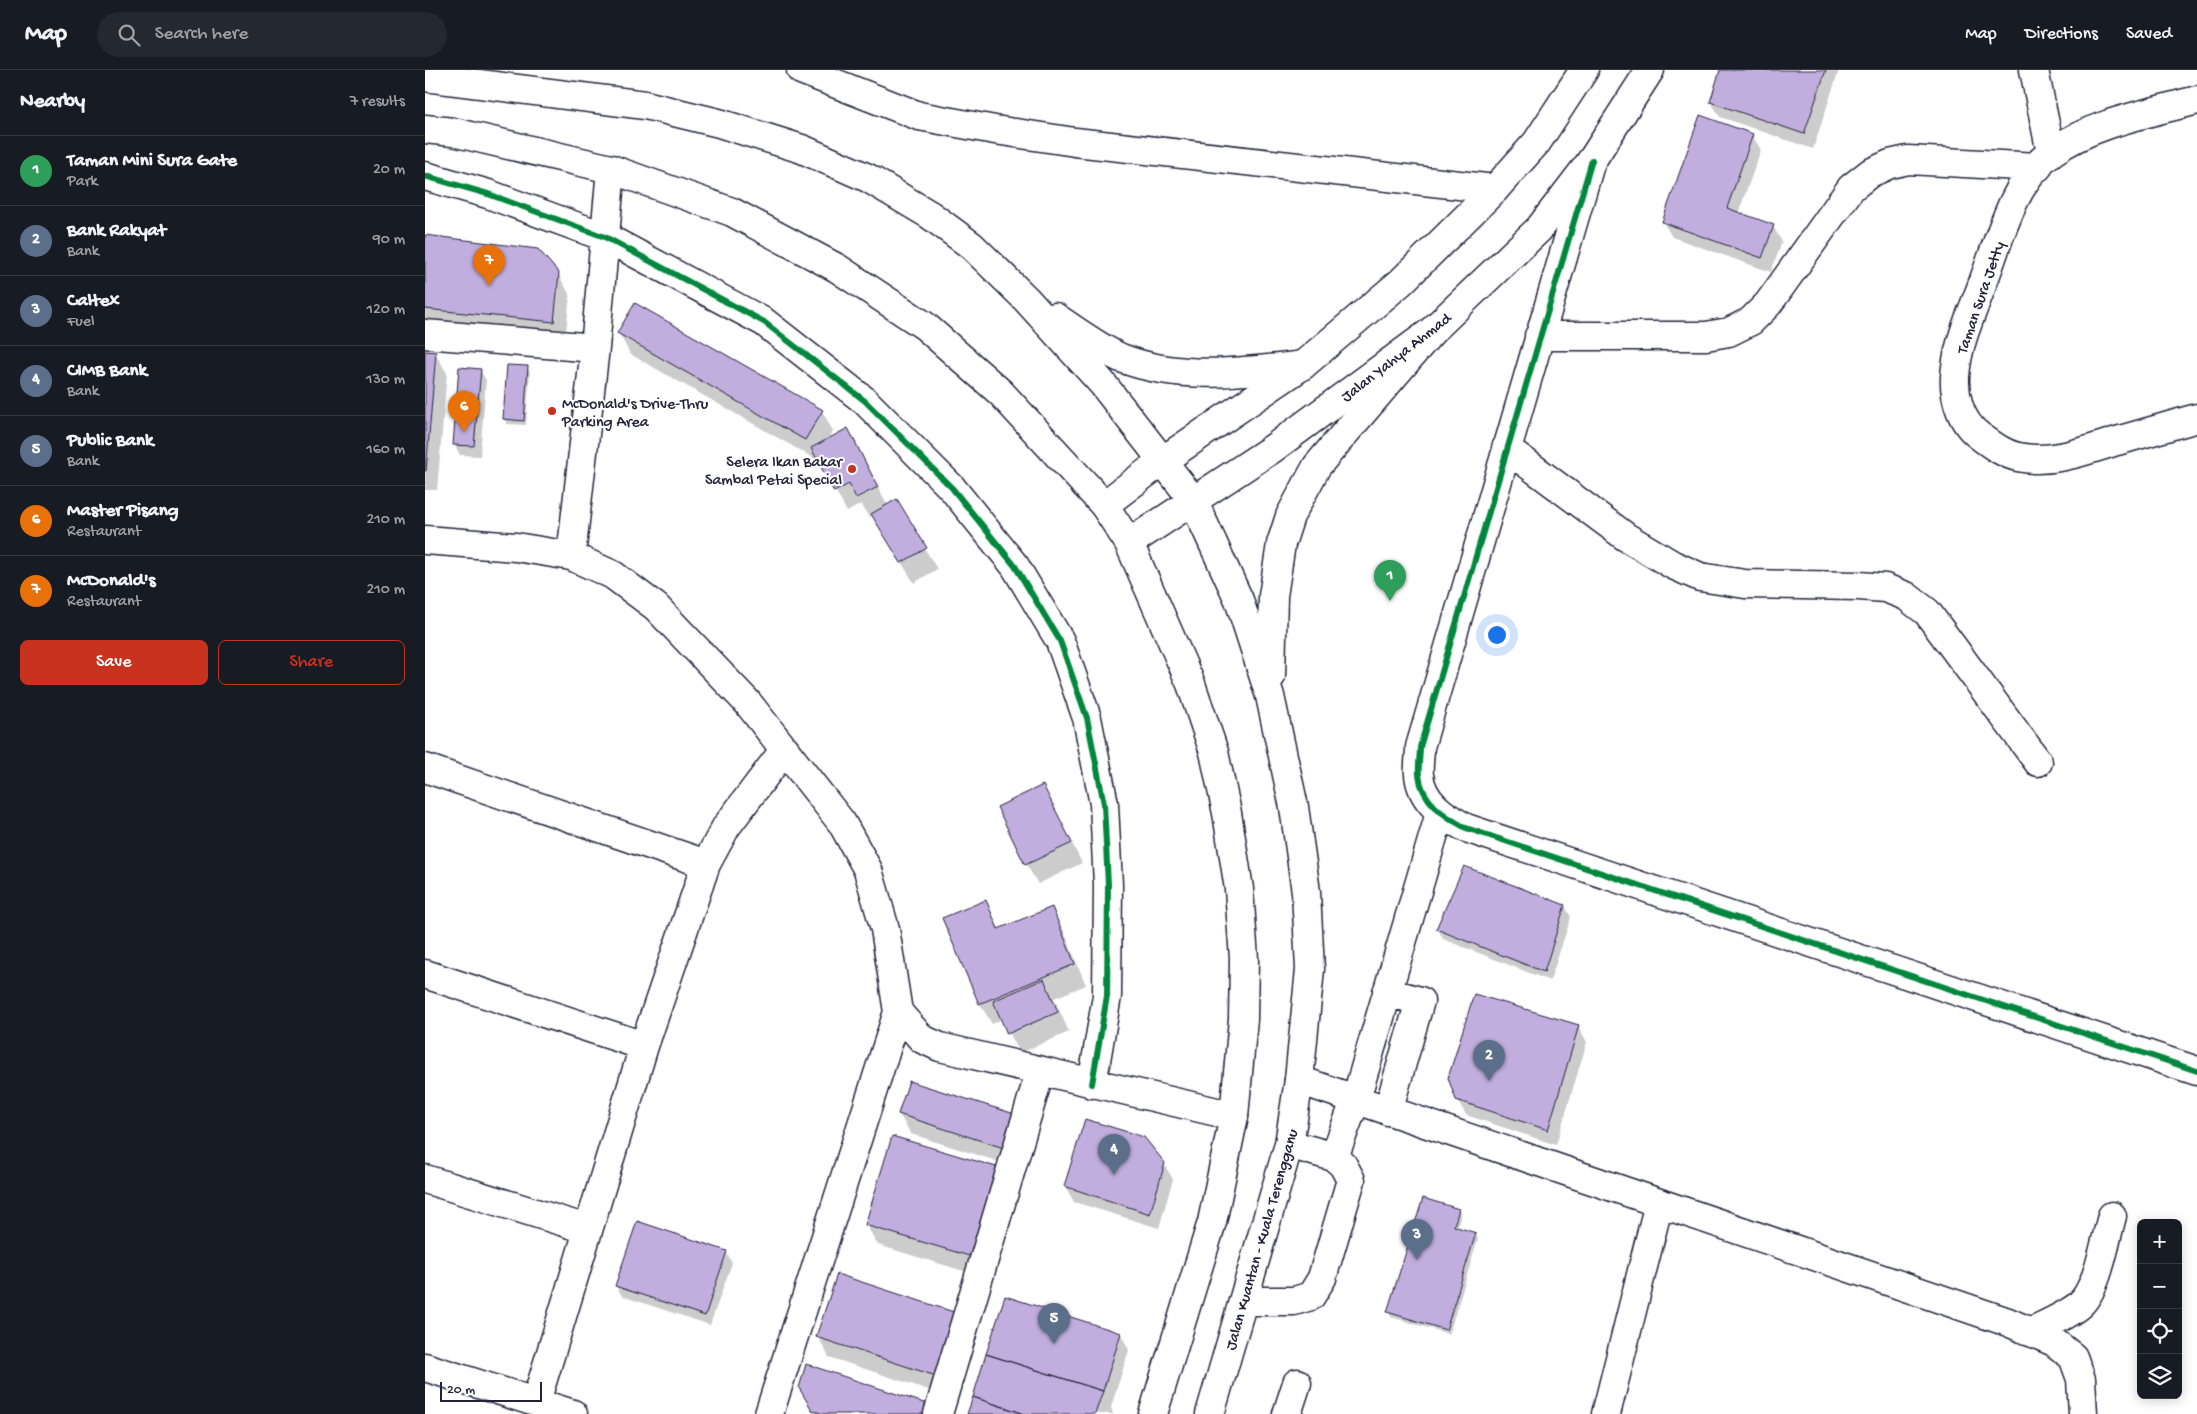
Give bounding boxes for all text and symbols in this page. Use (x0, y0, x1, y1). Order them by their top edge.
search box (97, 12, 447, 57)
text: Map (25, 20, 67, 49)
icon: search (115, 21, 143, 49)
text: Search here (155, 23, 248, 46)
text: Map (1965, 24, 1997, 45)
text: Directions (2025, 24, 2098, 45)
text: Saved (2126, 24, 2172, 45)
text: Nearby (20, 90, 85, 115)
text: 7 results (350, 93, 405, 112)
text: Taman Mini Sura Gate (67, 150, 237, 173)
text: 1 (33, 161, 39, 180)
text: 20 m (373, 161, 405, 180)
text: Park (67, 173, 98, 192)
text: Bank Rakyat (67, 220, 166, 243)
text: 2 (32, 231, 40, 250)
text: 90 m (373, 231, 405, 250)
street label: Taman Sura Jetty (1954, 239, 2010, 358)
text: Bank (67, 243, 99, 262)
pin: 7 (473, 245, 505, 286)
text: Caltex (67, 290, 120, 313)
text: 3 (32, 301, 40, 320)
text: 120 m (366, 301, 405, 320)
street label: Jalan Yahya Ahmad (1338, 309, 1457, 408)
text: Fuel (67, 313, 94, 332)
text: CIMB Bank (67, 360, 147, 383)
text: 4 (32, 371, 40, 390)
text: 130 m (366, 371, 405, 390)
text: Bank (67, 383, 99, 402)
pin: 6 (448, 391, 480, 432)
place label: McDonald's Drive-Thru Parking Area (561, 396, 709, 433)
marker: McDonald's Drive-Thru Parking Area (546, 405, 558, 417)
text: Public Bank (67, 430, 153, 453)
text: 5 (32, 441, 40, 460)
text: 160 m (366, 441, 405, 460)
text: Bank (67, 453, 99, 472)
place label: Selera Ikan Bakar Sambal Petai Special (705, 454, 843, 491)
marker: Selera Ikan Bakar Sambal Petai Special (846, 463, 858, 475)
text: Master Pisang (67, 500, 179, 523)
text: 6 (32, 511, 40, 530)
text: 210 m (366, 511, 405, 530)
text: Restaurant (67, 523, 141, 542)
pin: 1 (1374, 560, 1406, 601)
text: McDonald's (67, 570, 156, 593)
text: 7 (32, 581, 40, 600)
text: 210 m (366, 581, 405, 600)
text: Restaurant (67, 593, 141, 612)
your location (1484, 622, 1510, 648)
button: Save (20, 640, 208, 685)
button: Share (218, 640, 405, 685)
pin: 2 (1473, 1040, 1505, 1081)
street label: Jalan Kuantan - Kuala Terengganu (1223, 1127, 1304, 1353)
pin: 4 (1098, 1134, 1130, 1175)
pin: 3 (1401, 1219, 1433, 1260)
map controls (2137, 1219, 2182, 1399)
button: + (2137, 1219, 2182, 1264)
button: − (2137, 1264, 2182, 1309)
pin: 5 (1038, 1303, 1070, 1344)
button: locate (2137, 1309, 2182, 1354)
button: layers (2137, 1354, 2182, 1399)
scale bar (440, 1379, 543, 1402)
text: 20 m (447, 1382, 475, 1399)

